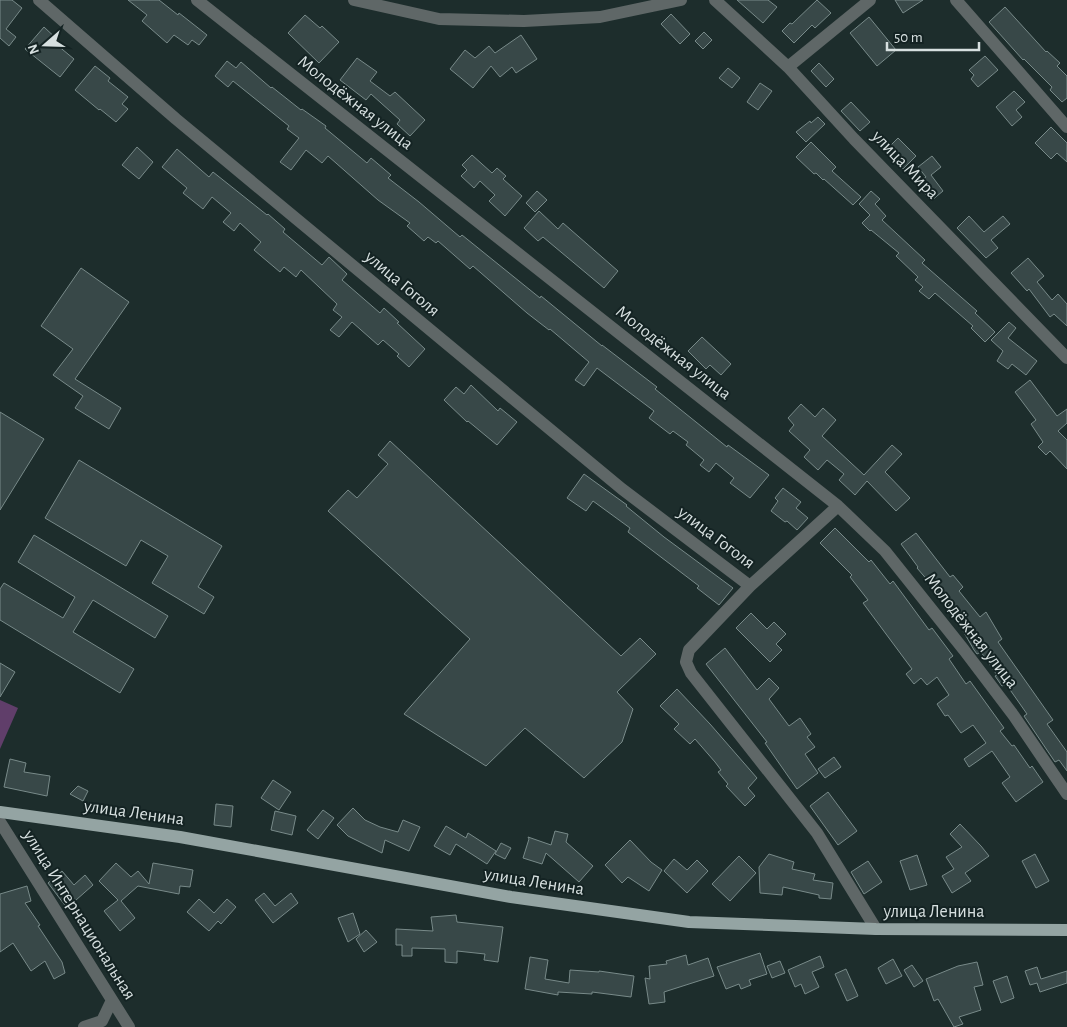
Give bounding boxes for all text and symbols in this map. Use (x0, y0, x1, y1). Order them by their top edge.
north arrow (20, 20, 70, 70)
scale bar (887, 20, 980, 52)
text: 50 m (894, 30, 923, 45)
text: N (25, 42, 42, 56)
street label: Молодёжная улица (294, 53, 416, 153)
street label: улица Мира (867, 127, 942, 203)
street label: улица Гоголя (360, 247, 443, 320)
street label: Молодёжная улица (612, 303, 734, 403)
street label: улица Гоголя (673, 503, 758, 573)
street label: Молодёжная улица (921, 570, 1021, 692)
street label: улица Ленина (82, 797, 185, 829)
street label: улица Интернациональная (19, 826, 139, 1003)
street label: улица Ленина (482, 865, 585, 899)
street label: улица Ленина (882, 903, 985, 921)

